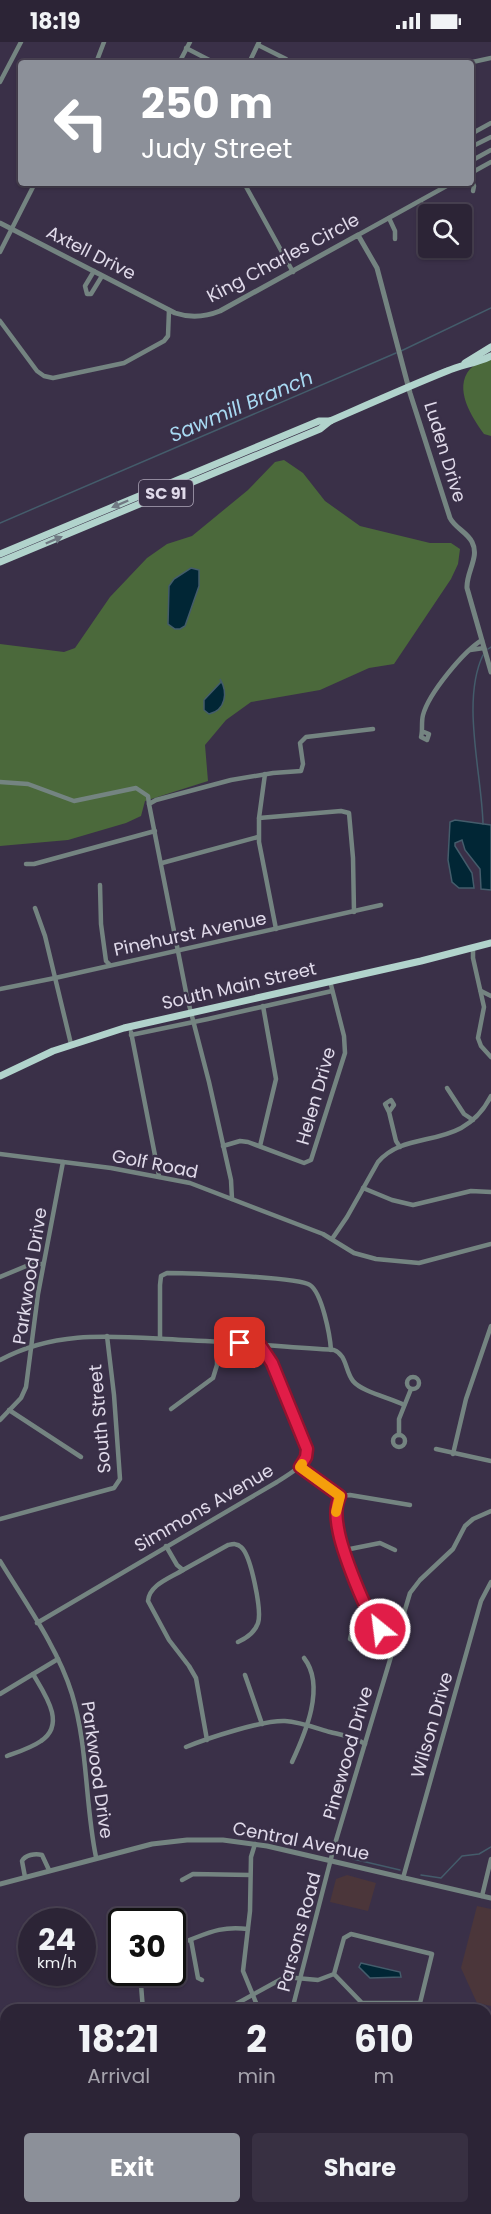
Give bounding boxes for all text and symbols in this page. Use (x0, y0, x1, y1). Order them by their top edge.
text: 18:19 (30, 6, 81, 37)
text: 250 m (141, 74, 273, 133)
icon: left (42, 84, 120, 162)
text: Judy Street (141, 130, 292, 167)
map controls (418, 204, 472, 258)
button: search (418, 204, 472, 258)
street label: King Charles Circle (202, 207, 363, 308)
street label: Axtell Drive (42, 219, 140, 286)
water label: Sawmill Branch (165, 363, 317, 449)
street label: Luden Drive (418, 398, 473, 505)
road number: SC 91 (139, 480, 193, 506)
one-way arrow (110, 499, 128, 509)
one-way arrow (45, 535, 63, 544)
street label: Pinehurst Avenue (111, 905, 269, 962)
street label: South Main Street (159, 956, 318, 1015)
street label: Helen Drive (290, 1044, 341, 1148)
street label: Golf Road (110, 1143, 200, 1184)
street label: Parkwood Drive (6, 1206, 53, 1346)
pin (214, 1317, 265, 1368)
icon: arrive (223, 1326, 256, 1359)
street label: South Street (82, 1364, 117, 1475)
street label: Simmons Avenue (130, 1458, 278, 1558)
position arrow (348, 1597, 412, 1661)
street label: Wilson Drive (405, 1669, 459, 1781)
street label: Pinewood Drive (317, 1683, 378, 1822)
street label: Parkwood Drive (75, 1700, 120, 1840)
street label: Central Avenue (231, 1815, 372, 1866)
street label: Parsons Road (271, 1869, 326, 1994)
speed limit sign: 30 (108, 1908, 186, 1986)
text: 24 (38, 1918, 76, 1961)
text: km/h (37, 1952, 77, 1973)
text: 18:21 (78, 2014, 159, 2065)
text: 2 (246, 2014, 267, 2065)
text: 610 (354, 2014, 414, 2065)
text: Arrival (87, 2062, 150, 2090)
text: min (237, 2062, 276, 2090)
text: m (374, 2062, 394, 2090)
button: Exit (24, 2133, 240, 2202)
button: Share (252, 2133, 468, 2202)

